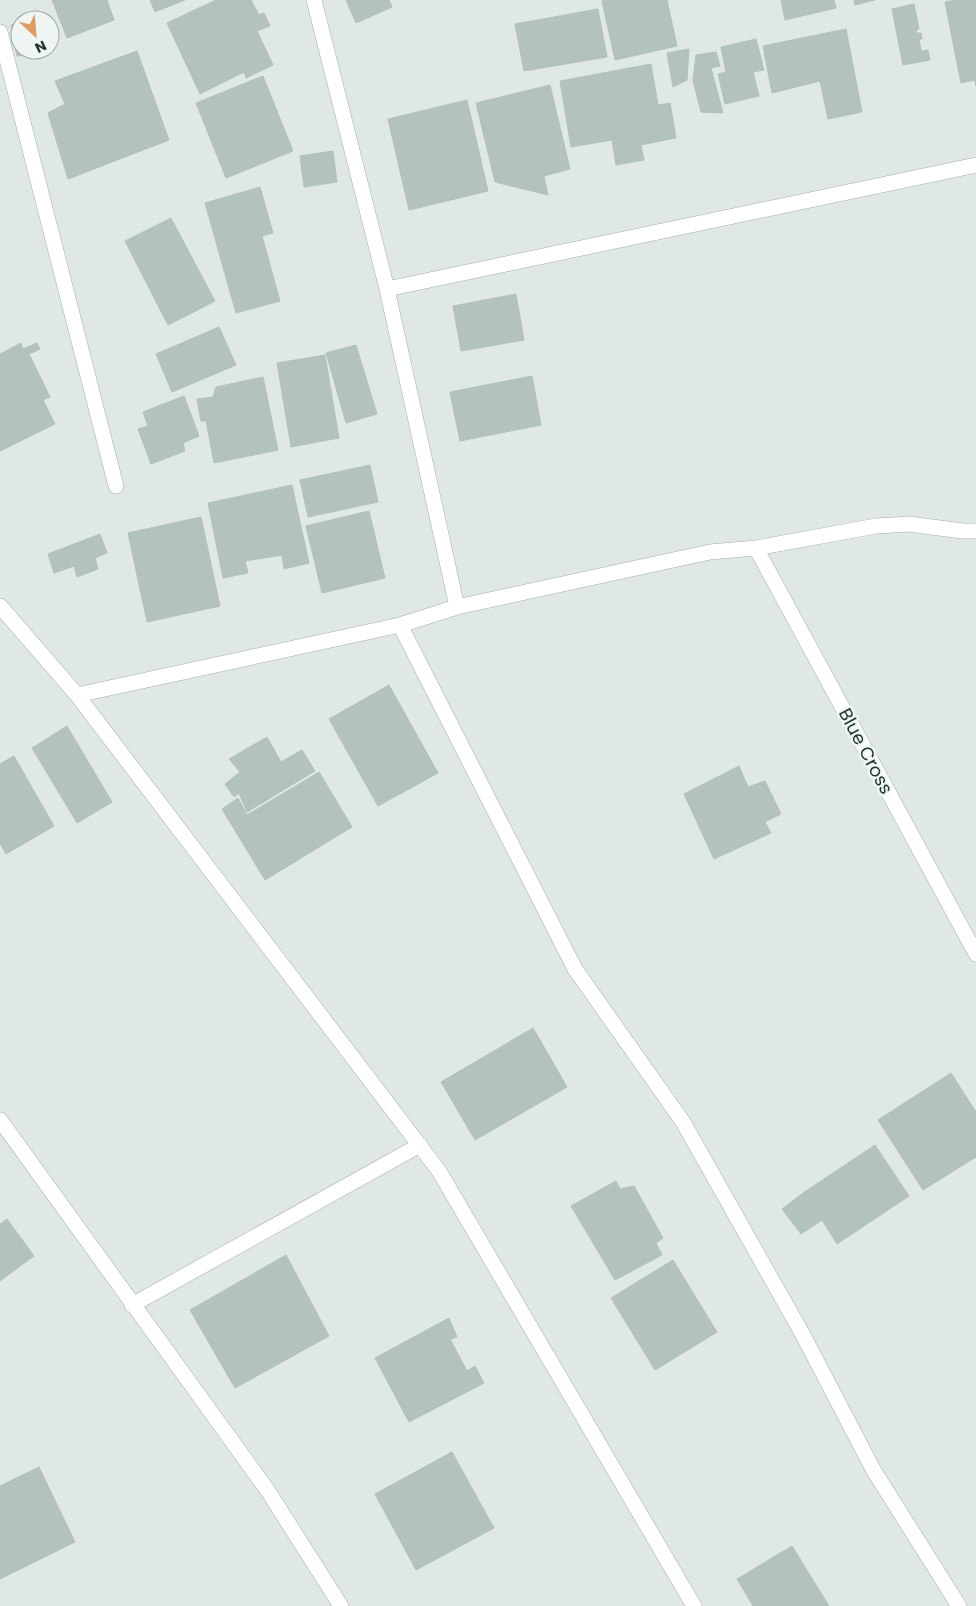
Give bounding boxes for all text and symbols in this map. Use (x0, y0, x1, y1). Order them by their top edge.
north arrow (10, 10, 60, 60)
text: N (32, 35, 50, 58)
street label: Blue Cross (833, 704, 899, 798)

